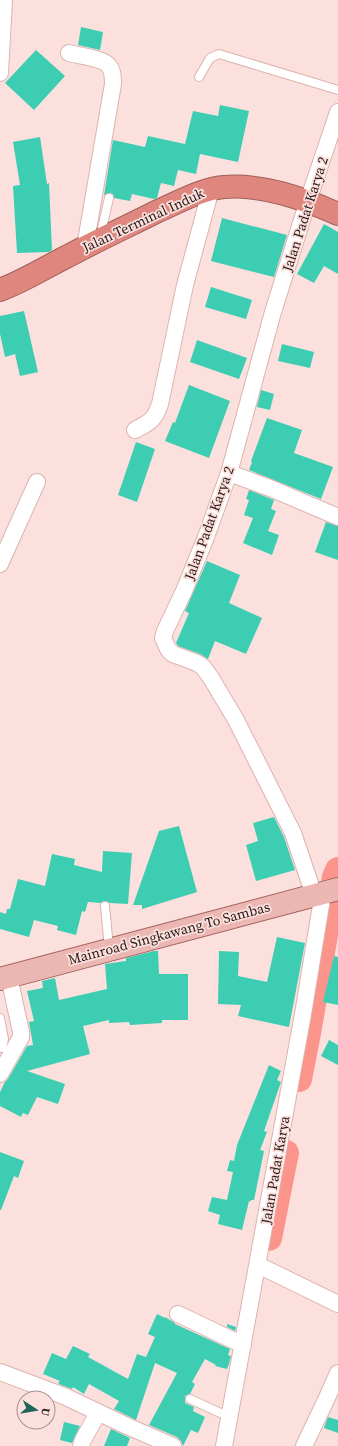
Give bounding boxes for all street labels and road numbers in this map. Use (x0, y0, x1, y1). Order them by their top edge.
street label: Jalan Padat Karya 2 (277, 154, 333, 275)
street label: Jalan Terminal Induk (78, 183, 207, 257)
street label: Jalan Padat Karya 2 (179, 463, 239, 584)
street label: Mainroad Singkawang To Sambas (66, 896, 272, 970)
street label: Jalan Padat Karya (255, 1114, 294, 1227)

